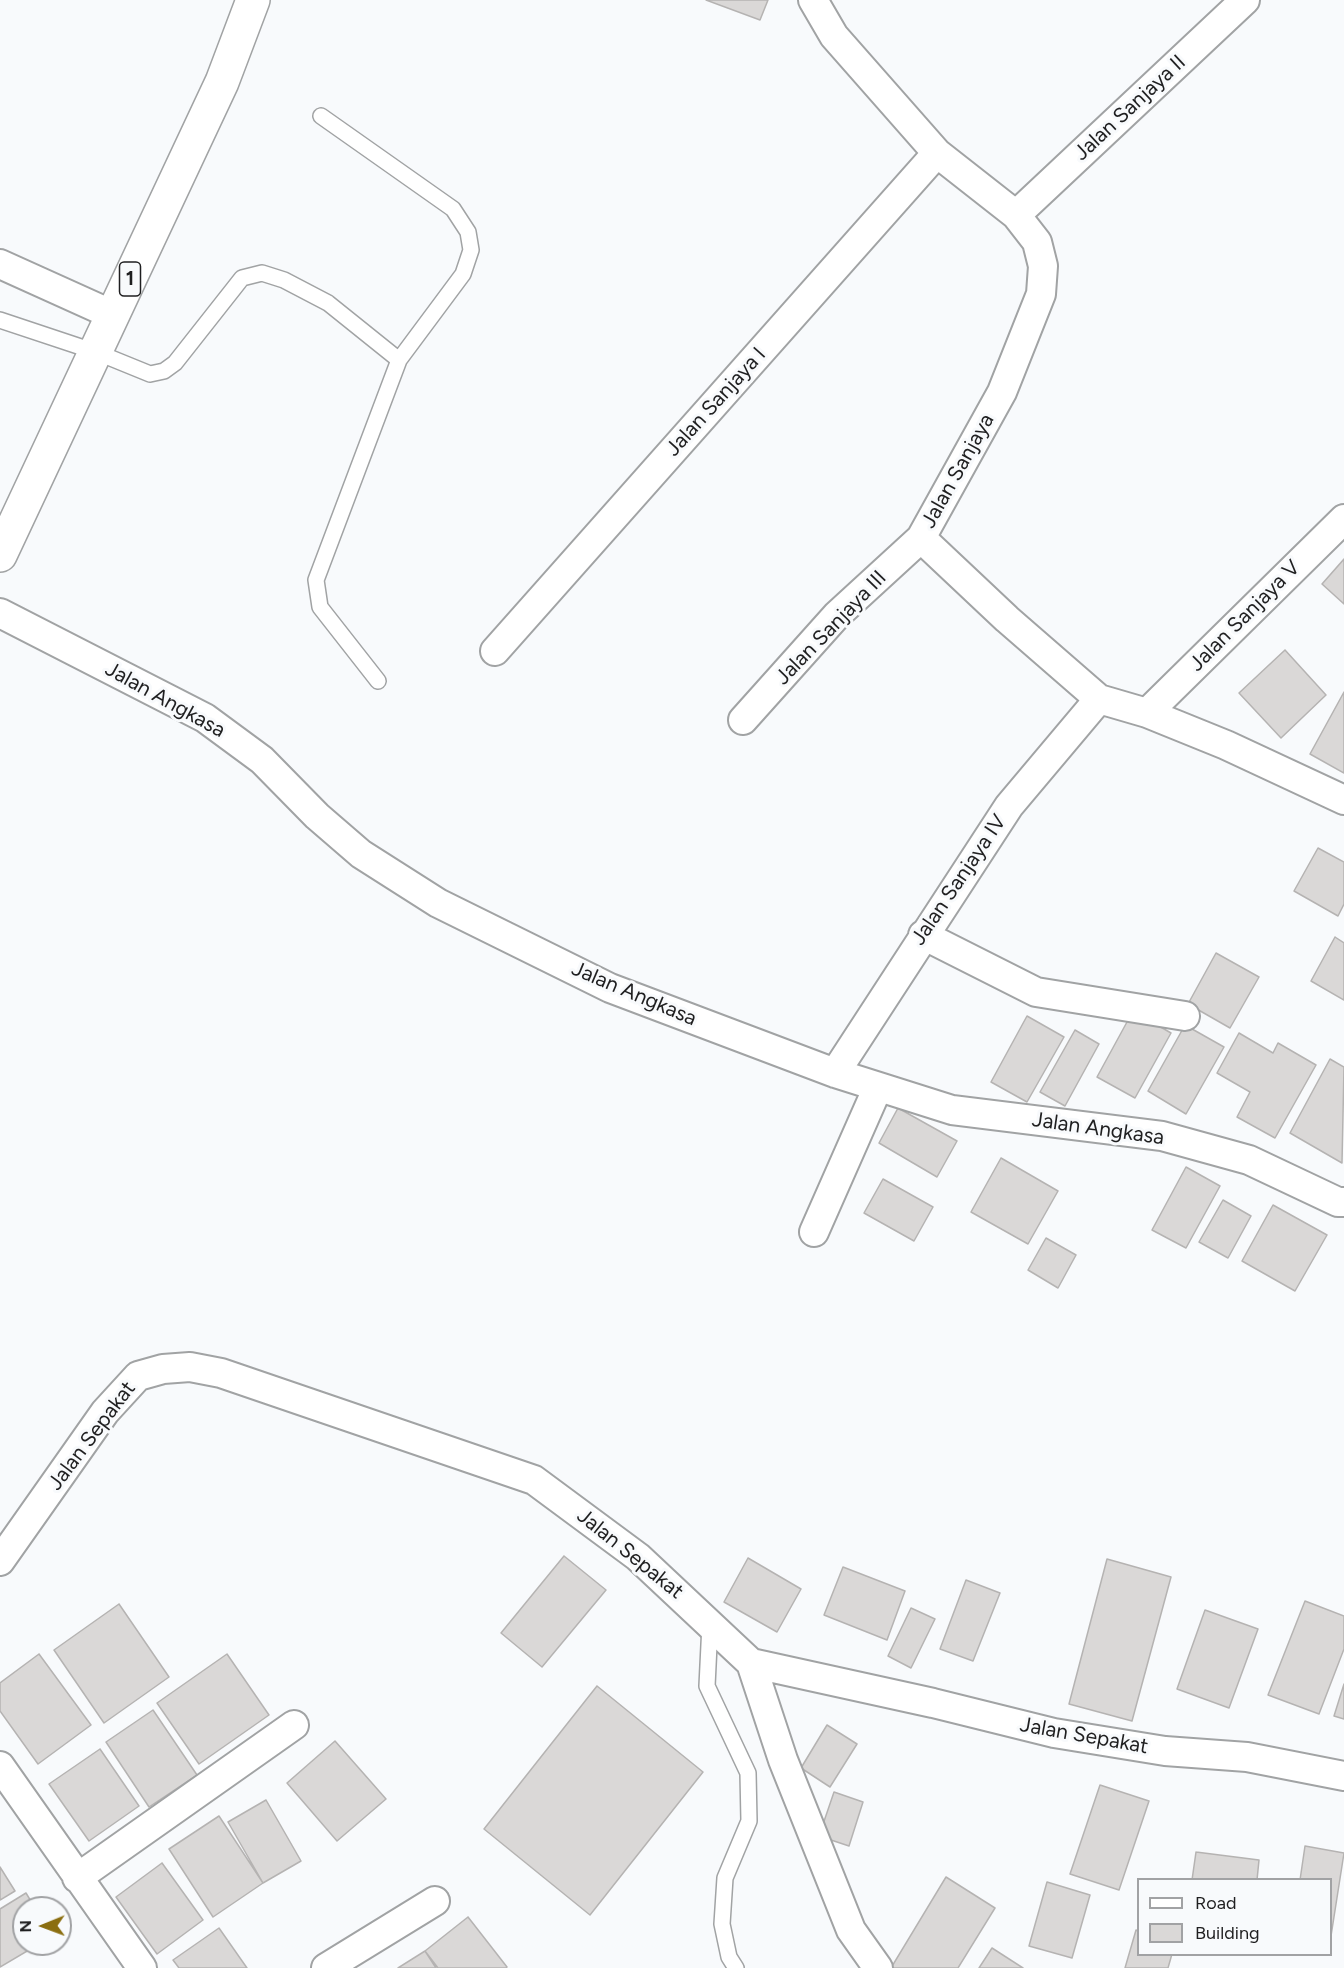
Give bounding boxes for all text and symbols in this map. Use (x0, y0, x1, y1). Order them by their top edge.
street label: Jalan Sanjaya II (1069, 50, 1191, 166)
road number: 1 (120, 262, 140, 296)
street label: Jalan Sanjaya I (661, 342, 771, 462)
street label: Jalan Sanjaya (916, 409, 1000, 533)
street label: Jalan Sanjaya V (1184, 555, 1306, 677)
street label: Jalan Sanjaya III (770, 566, 892, 690)
street label: Jalan Angkasa (101, 657, 229, 743)
street label: Jalan Sanjaya IV (906, 810, 1012, 950)
street label: Jalan Angkasa (568, 956, 700, 1032)
street label: Jalan Angkasa (1030, 1107, 1166, 1151)
street label: Jalan Sepakat (43, 1377, 141, 1495)
street label: Jalan Sepakat (572, 1503, 688, 1605)
street label: Jalan Sepakat (1018, 1712, 1150, 1760)
legend (1137, 1878, 1332, 1956)
text: Road (1195, 1892, 1236, 1914)
north arrow (12, 1896, 72, 1956)
text: N (16, 1920, 35, 1933)
text: Building (1195, 1922, 1260, 1944)

